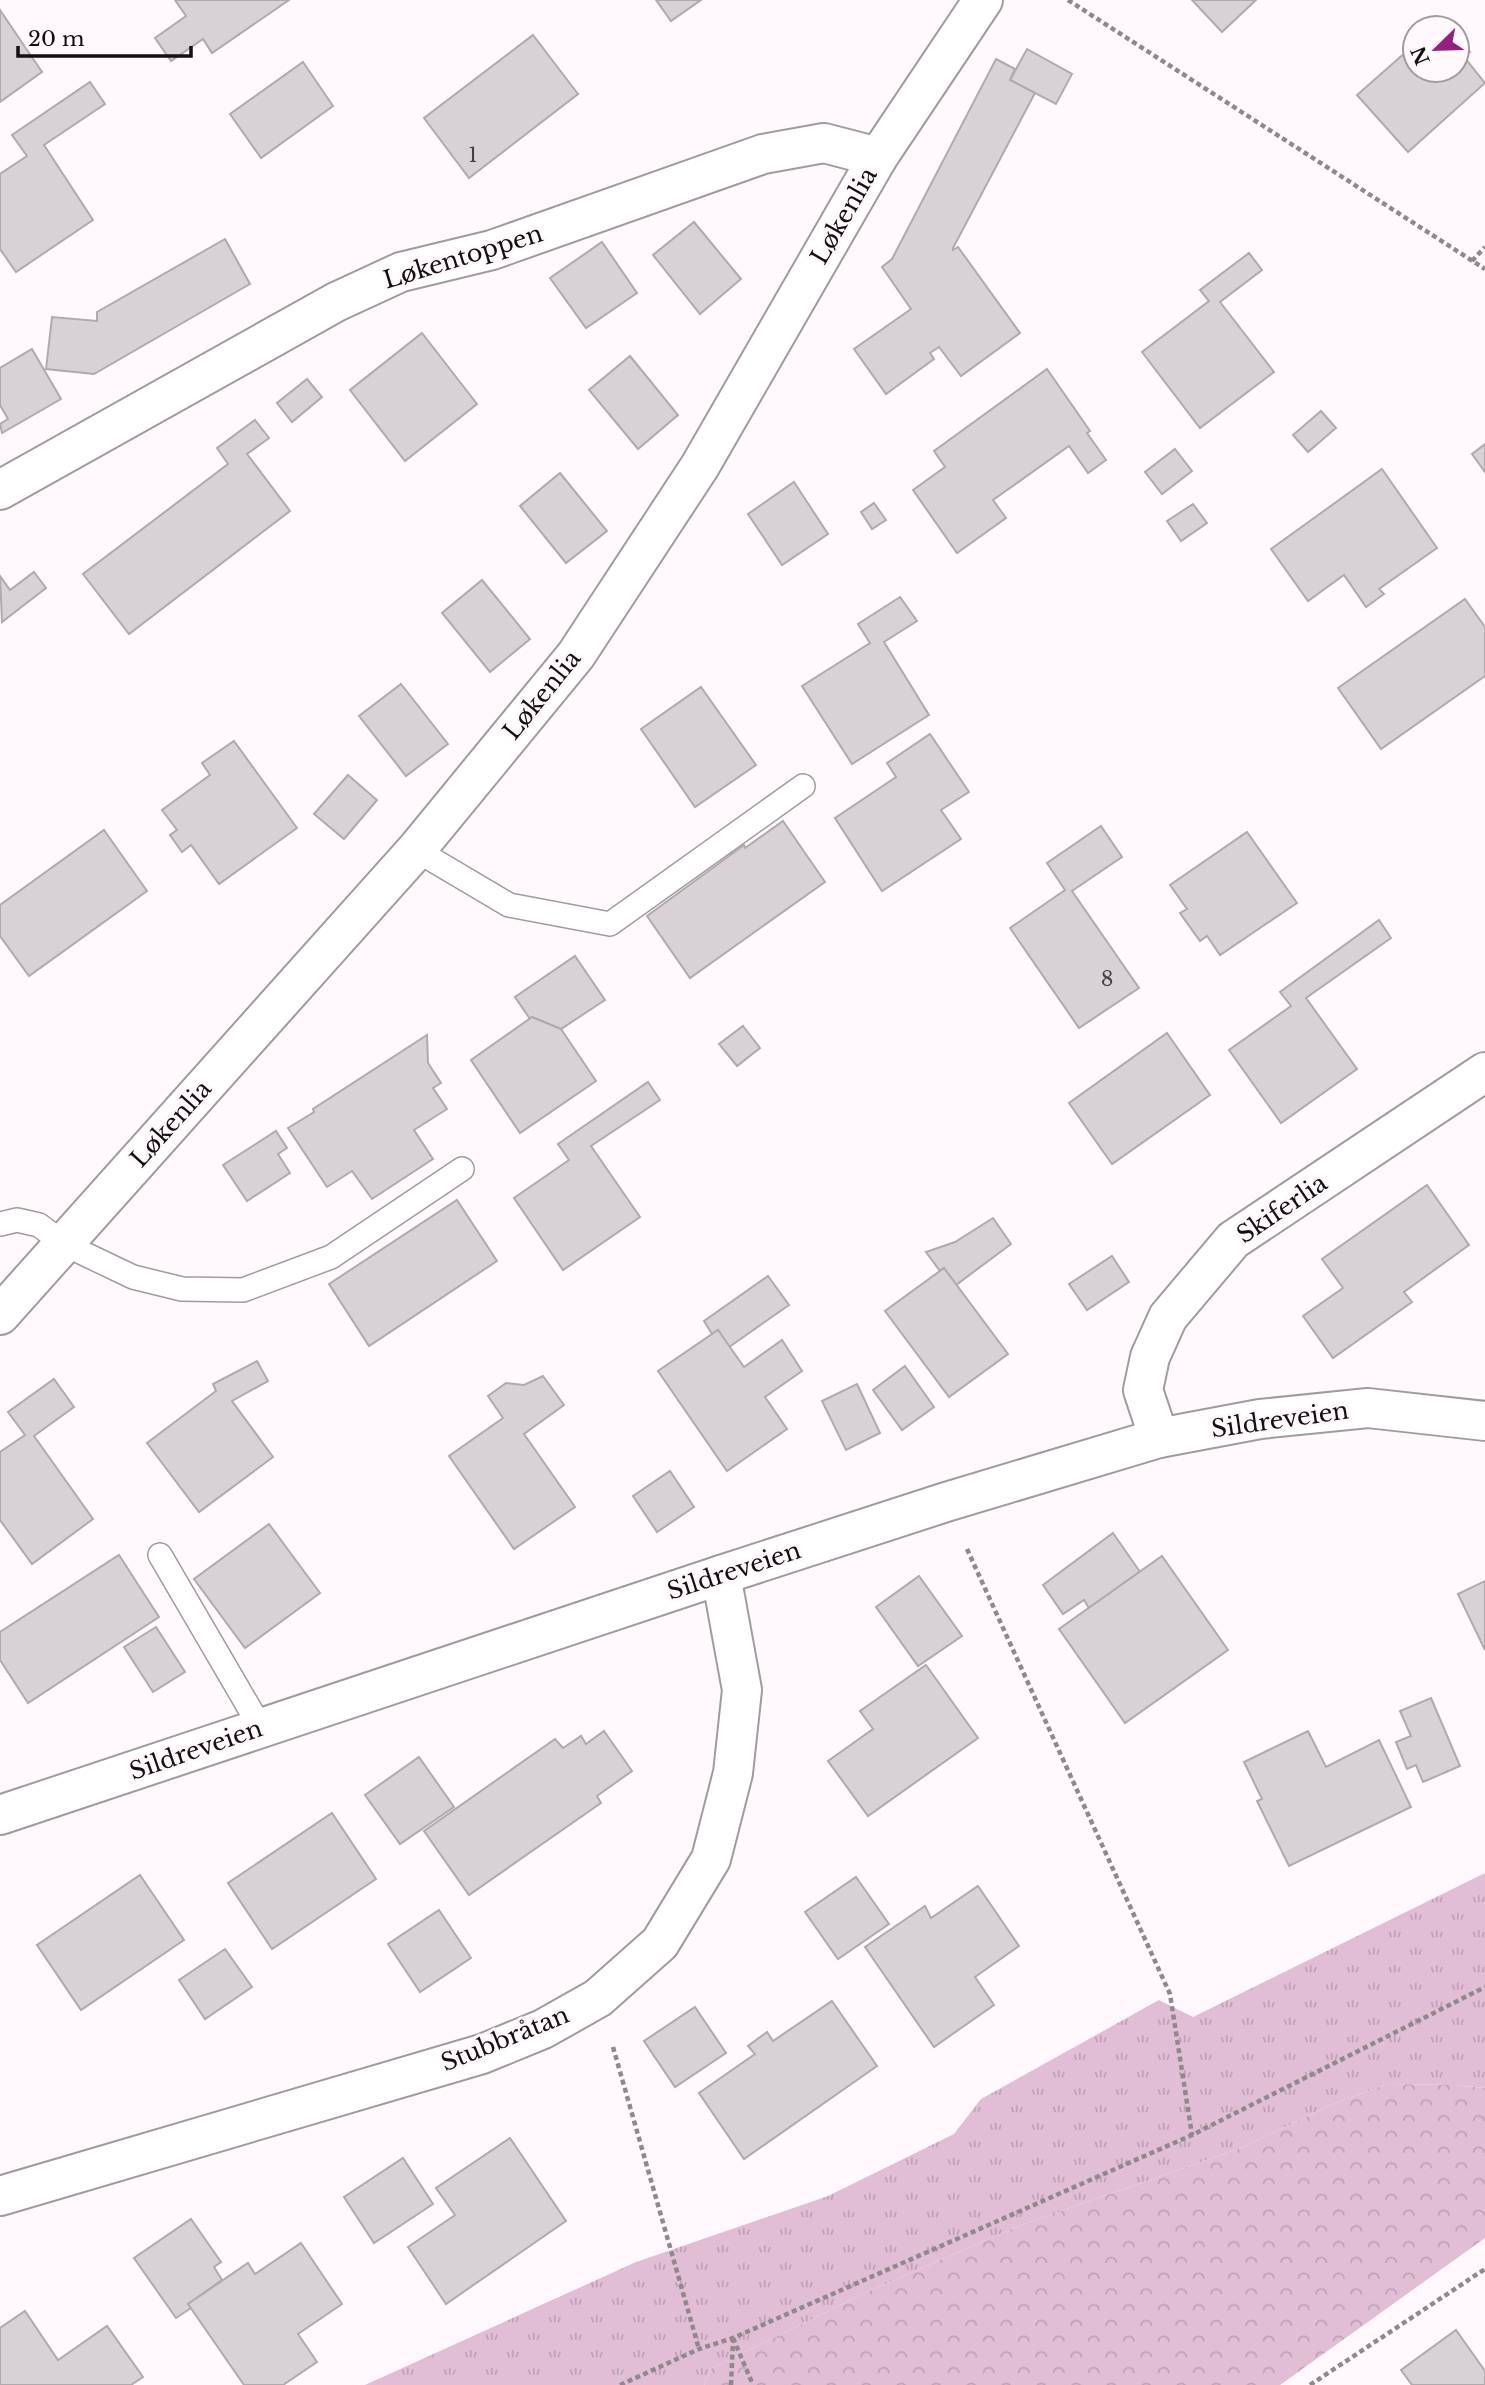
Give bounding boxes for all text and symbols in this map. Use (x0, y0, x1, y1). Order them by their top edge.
scale bar (18, 14, 191, 58)
north arrow (1401, 14, 1471, 84)
text: 20 m (28, 26, 85, 52)
text: N (1407, 43, 1435, 68)
house number: 1 (468, 142, 478, 168)
street label: Løkenlia (804, 162, 883, 269)
street label: Løkentoppen (380, 219, 546, 295)
street label: Løkenlia (497, 644, 587, 745)
house number: 8 (1101, 966, 1113, 992)
street label: Løkenlia (124, 1074, 218, 1173)
street label: Skiferlia (1231, 1168, 1333, 1249)
street label: Sildreveien (1209, 1395, 1351, 1444)
street label: Sildreveien (663, 1535, 804, 1606)
street label: Sildreveien (126, 1713, 266, 1786)
street label: Stubbråtan (437, 2000, 573, 2077)

